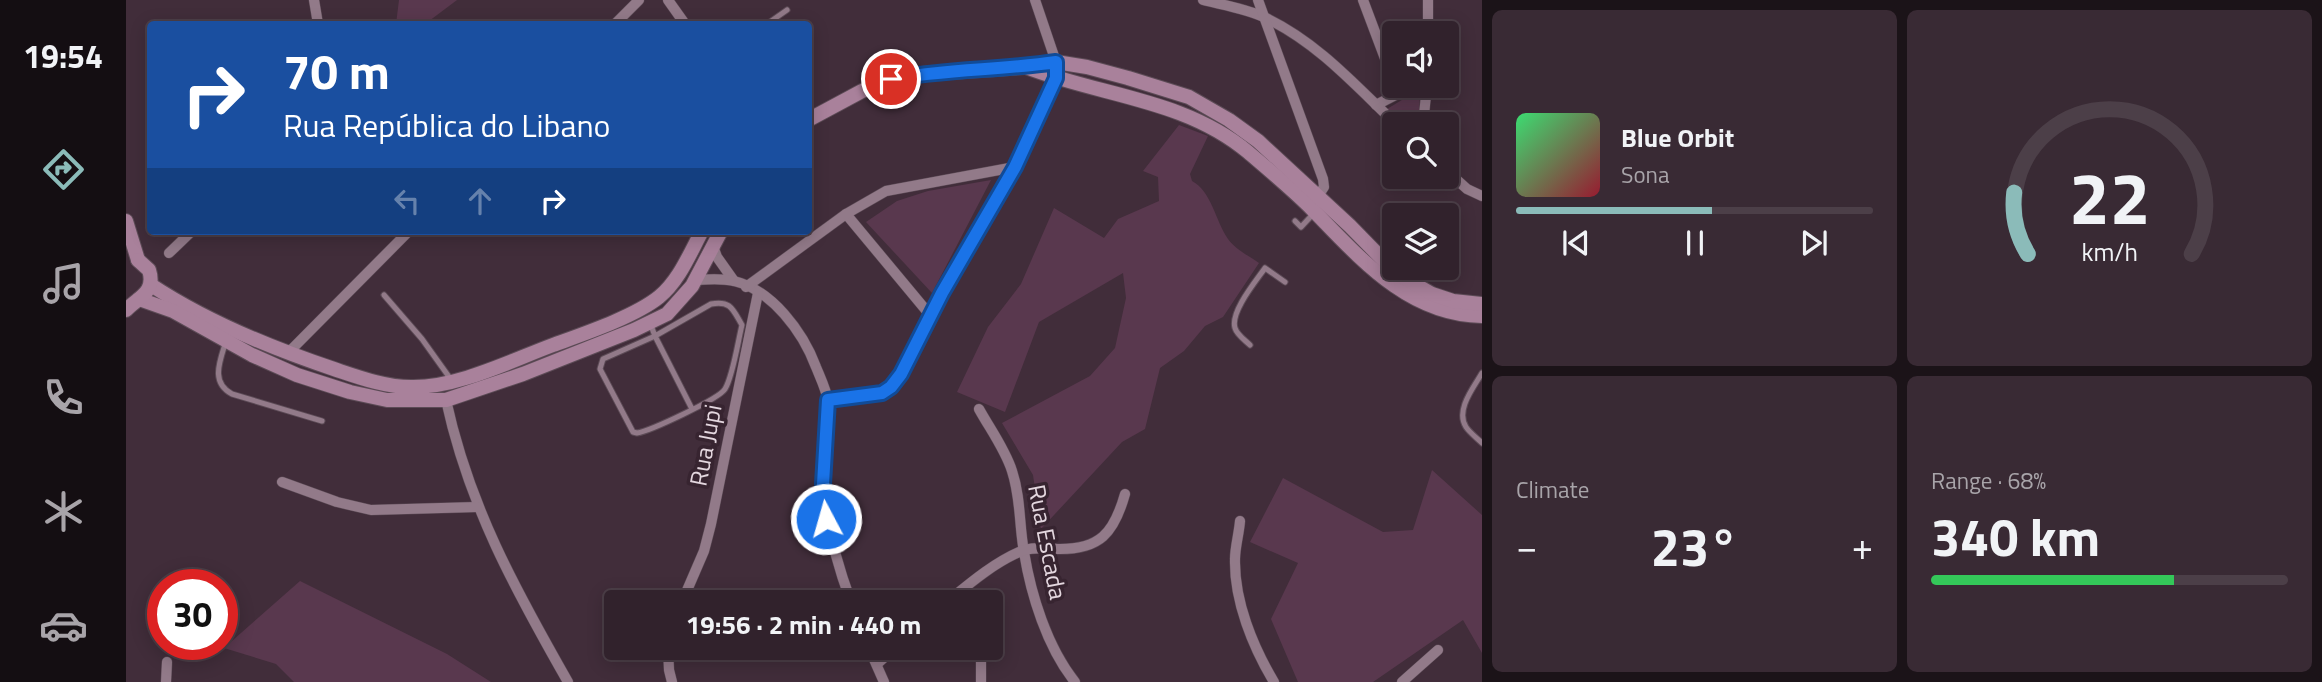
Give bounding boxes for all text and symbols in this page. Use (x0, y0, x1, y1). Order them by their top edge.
map controls (1382, 21, 1459, 280)
button: sound (1382, 21, 1459, 98)
text: 19:54 (23, 32, 103, 80)
text: 70 m (283, 33, 390, 108)
icon: right (168, 49, 259, 140)
pin (861, 49, 921, 109)
icon: arrive (872, 60, 910, 98)
text: Rua República do Libano (283, 101, 611, 149)
button: search (1382, 112, 1459, 189)
text: Blue Orbit (1621, 118, 1734, 157)
text: 22 (2069, 142, 2150, 252)
icon: directions (39, 145, 88, 194)
text: Sona (1621, 157, 1669, 192)
icon: left (388, 182, 426, 220)
icon: ahead (461, 182, 499, 220)
icon: right (534, 182, 572, 220)
button: layers (1382, 203, 1459, 280)
icon: previous (1557, 224, 1595, 262)
icon: pause (1676, 224, 1714, 262)
icon: next (1795, 224, 1833, 262)
text: km/h (2081, 233, 2138, 271)
icon: music (39, 259, 88, 308)
icon: phone (39, 373, 88, 422)
street label: Rua Jupi (679, 401, 731, 489)
text: Range · 68% (1931, 463, 2046, 498)
text: Climate (1516, 472, 1589, 507)
street label: Rua Escada (1019, 481, 1077, 603)
position arrow (789, 482, 863, 556)
icon: climate (39, 487, 88, 536)
text: 340 km (1931, 497, 2100, 576)
text: 23° (1651, 507, 1738, 586)
text: − (1516, 517, 1537, 575)
text: + (1852, 517, 1873, 575)
speed limit sign: 30 (147, 569, 238, 660)
icon: car (39, 601, 88, 650)
text: 19:56 · 2 min · 440 m (686, 605, 921, 644)

